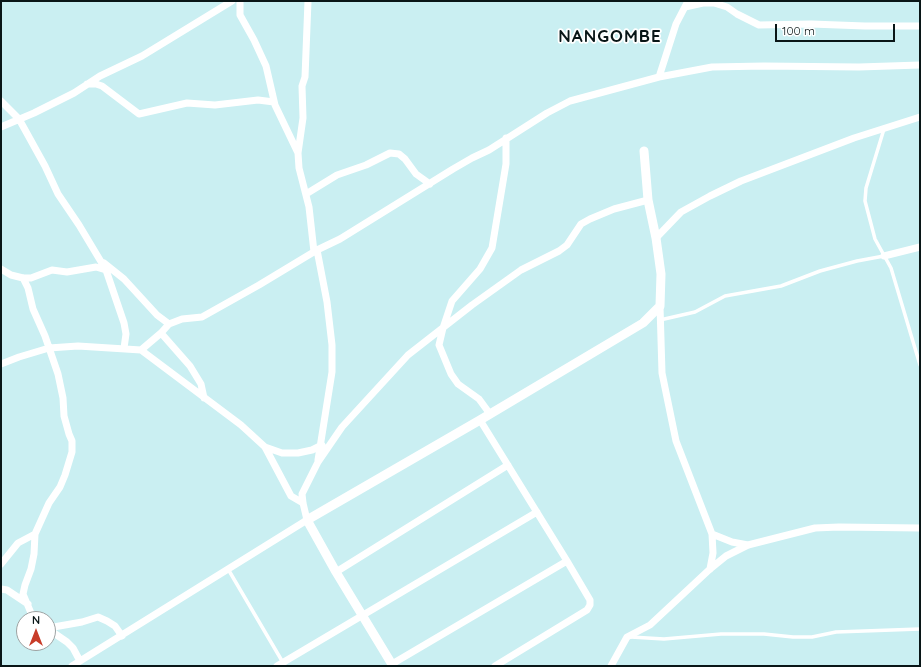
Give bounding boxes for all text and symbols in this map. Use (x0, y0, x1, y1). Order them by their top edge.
scale bar (777, 16, 897, 42)
text: 100 m (782, 23, 815, 38)
district label: NANGOMBE (558, 27, 662, 47)
north arrow (16, 611, 56, 651)
text: N (32, 613, 40, 627)

